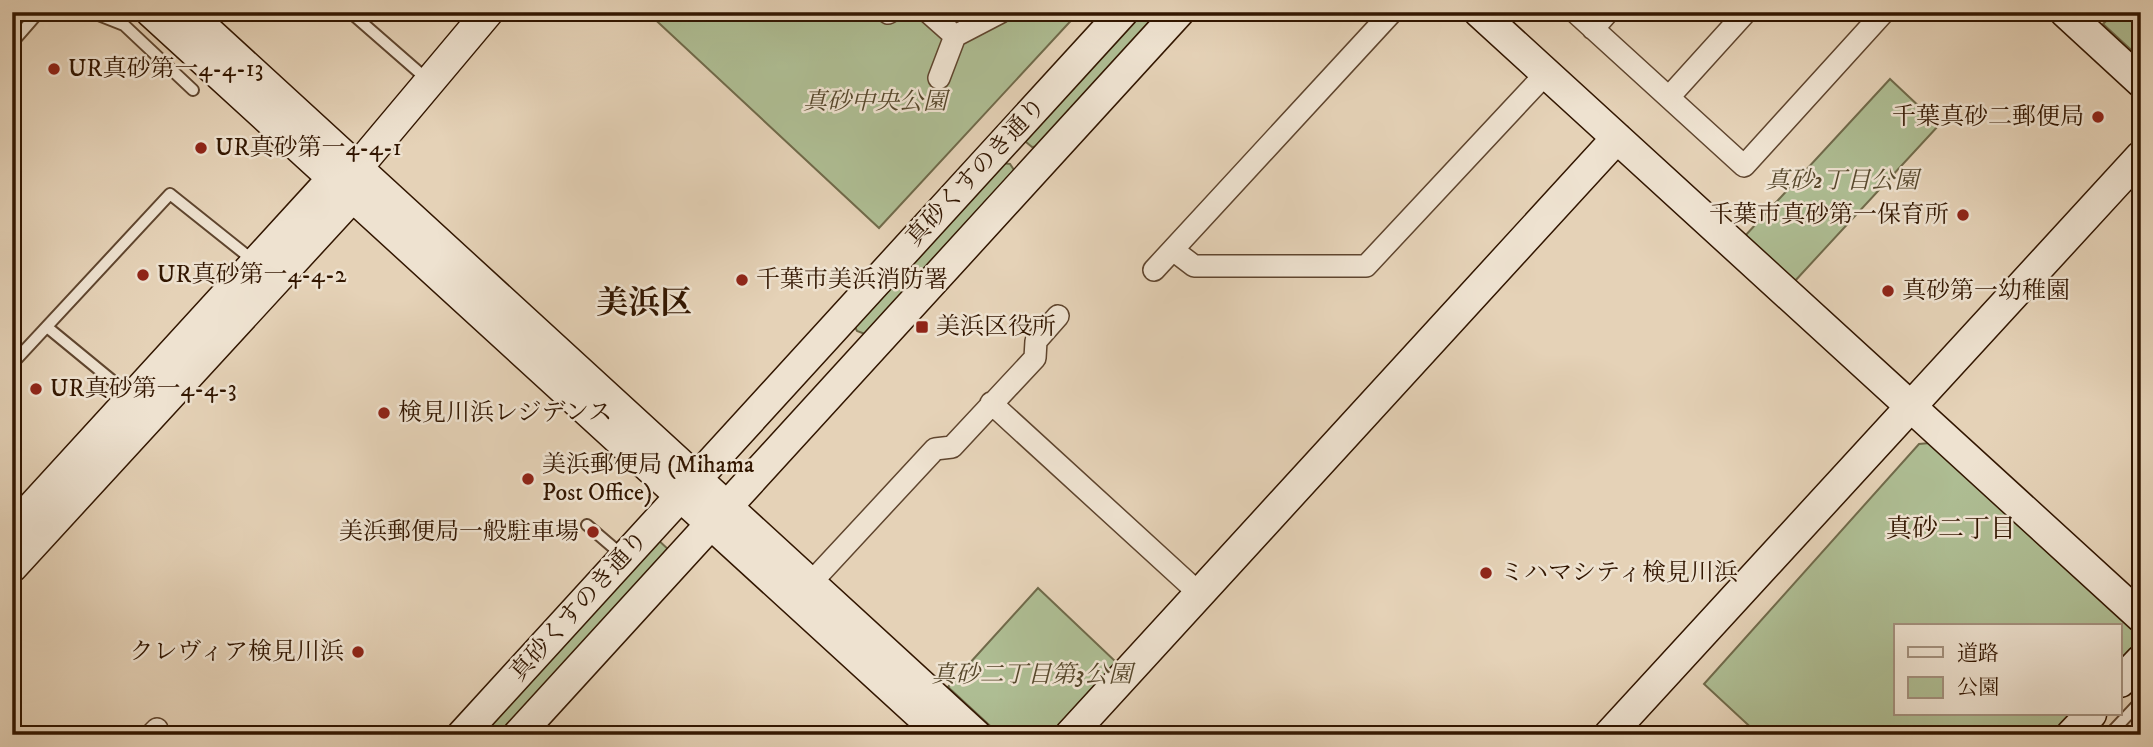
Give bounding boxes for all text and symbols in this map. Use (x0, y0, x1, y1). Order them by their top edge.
place label: UR真砂第一4-4-13 (68, 54, 263, 84)
marker: UR真砂第一4-4-13 (46, 61, 62, 77)
park label: 真砂中央公園 (803, 87, 951, 117)
street label: 真砂くすのき通り (900, 92, 1052, 252)
place label: 千葉真砂二郵便局 (1892, 102, 2084, 132)
marker: 千葉真砂二郵便局 (2090, 109, 2106, 125)
place label: UR真砂第一4-4-1 (215, 133, 401, 163)
marker: UR真砂第一4-4-1 (193, 140, 209, 156)
park label: 真砂2丁目公園 (1765, 166, 1923, 196)
place label: 千葉市真砂第一保育所 (1709, 200, 1949, 230)
marker: 千葉市真砂第一保育所 (1955, 207, 1971, 223)
place label: UR真砂第一4-4-2 (157, 260, 347, 290)
place label: 千葉市美浜消防署 (756, 265, 948, 295)
marker: UR真砂第一4-4-2 (135, 267, 151, 283)
marker: 千葉市美浜消防署 (734, 272, 750, 288)
place label: 真砂第一幼稚園 (1902, 276, 2070, 306)
marker: 真砂第一幼稚園 (1880, 283, 1896, 299)
district label: 美浜区 (596, 284, 692, 324)
place label: 美浜区役所 (936, 312, 1056, 342)
marker: 美浜区役所 (914, 319, 930, 335)
place label: UR真砂第一4-4-3 (50, 374, 237, 404)
marker: UR真砂第一4-4-3 (28, 381, 44, 397)
place label: 検見川浜レジデンス (398, 398, 612, 428)
marker: 検見川浜レジデンス (376, 405, 392, 421)
place label: 美浜郵便局 (Mihama Post Office) (542, 450, 755, 508)
marker: 美浜郵便局 (Mihama Post Office) (520, 471, 536, 487)
district label: 真砂二丁目 (1886, 513, 2016, 546)
place label: 美浜郵便局一般駐車場 (339, 517, 579, 547)
marker: 美浜郵便局一般駐車場 (585, 524, 601, 540)
street label: 真砂くすのき通り (504, 525, 654, 687)
place label: ミハマシティ検見川浜 (1500, 558, 1738, 588)
marker: ミハマシティ検見川浜 (1478, 565, 1494, 581)
legend (1894, 624, 2122, 716)
place label: クレヴィア検見川浜 (129, 637, 344, 667)
text: 道路 (1957, 641, 1999, 667)
marker: クレヴィア検見川浜 (350, 644, 366, 660)
park label: 真砂二丁目第3公園 (931, 660, 1137, 690)
text: 公園 (1957, 675, 1999, 701)

